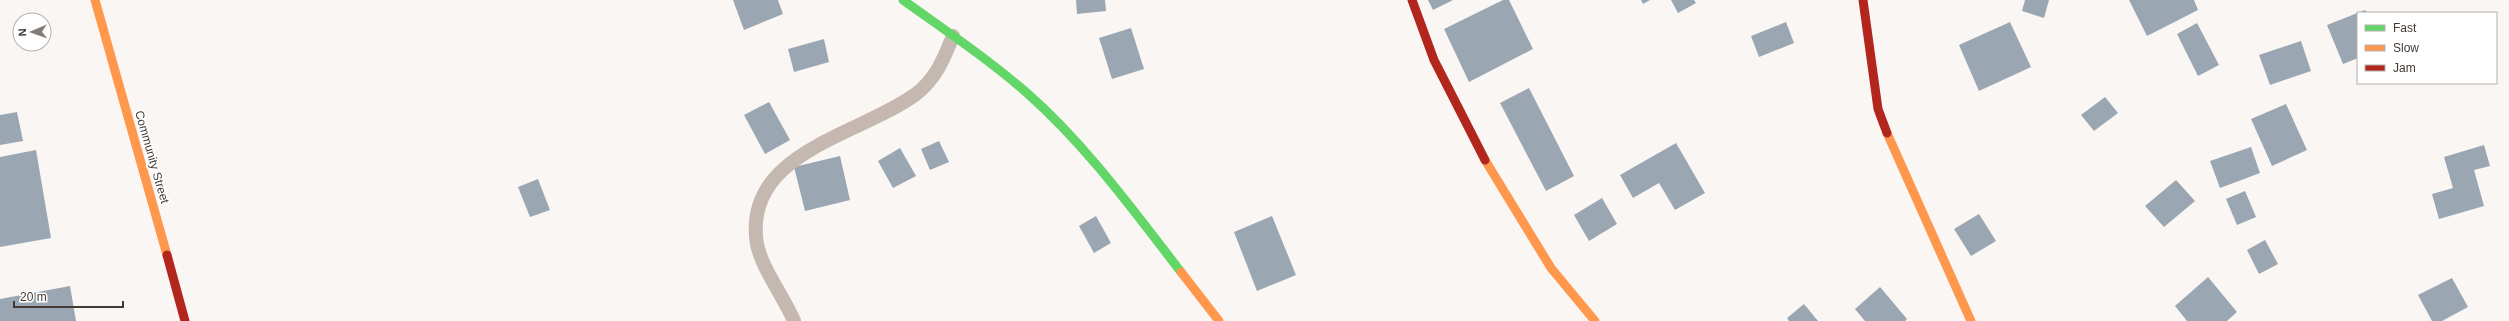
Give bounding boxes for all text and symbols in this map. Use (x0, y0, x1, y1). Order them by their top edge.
north arrow (12, 12, 52, 52)
legend (2357, 12, 2497, 84)
text: Fast (2393, 21, 2417, 35)
text: N (16, 28, 28, 37)
text: Slow (2393, 41, 2419, 55)
text: Jam (2393, 61, 2416, 75)
street label: Community Street (132, 109, 172, 206)
scale bar (14, 283, 123, 309)
text: 20 m (20, 290, 47, 304)

